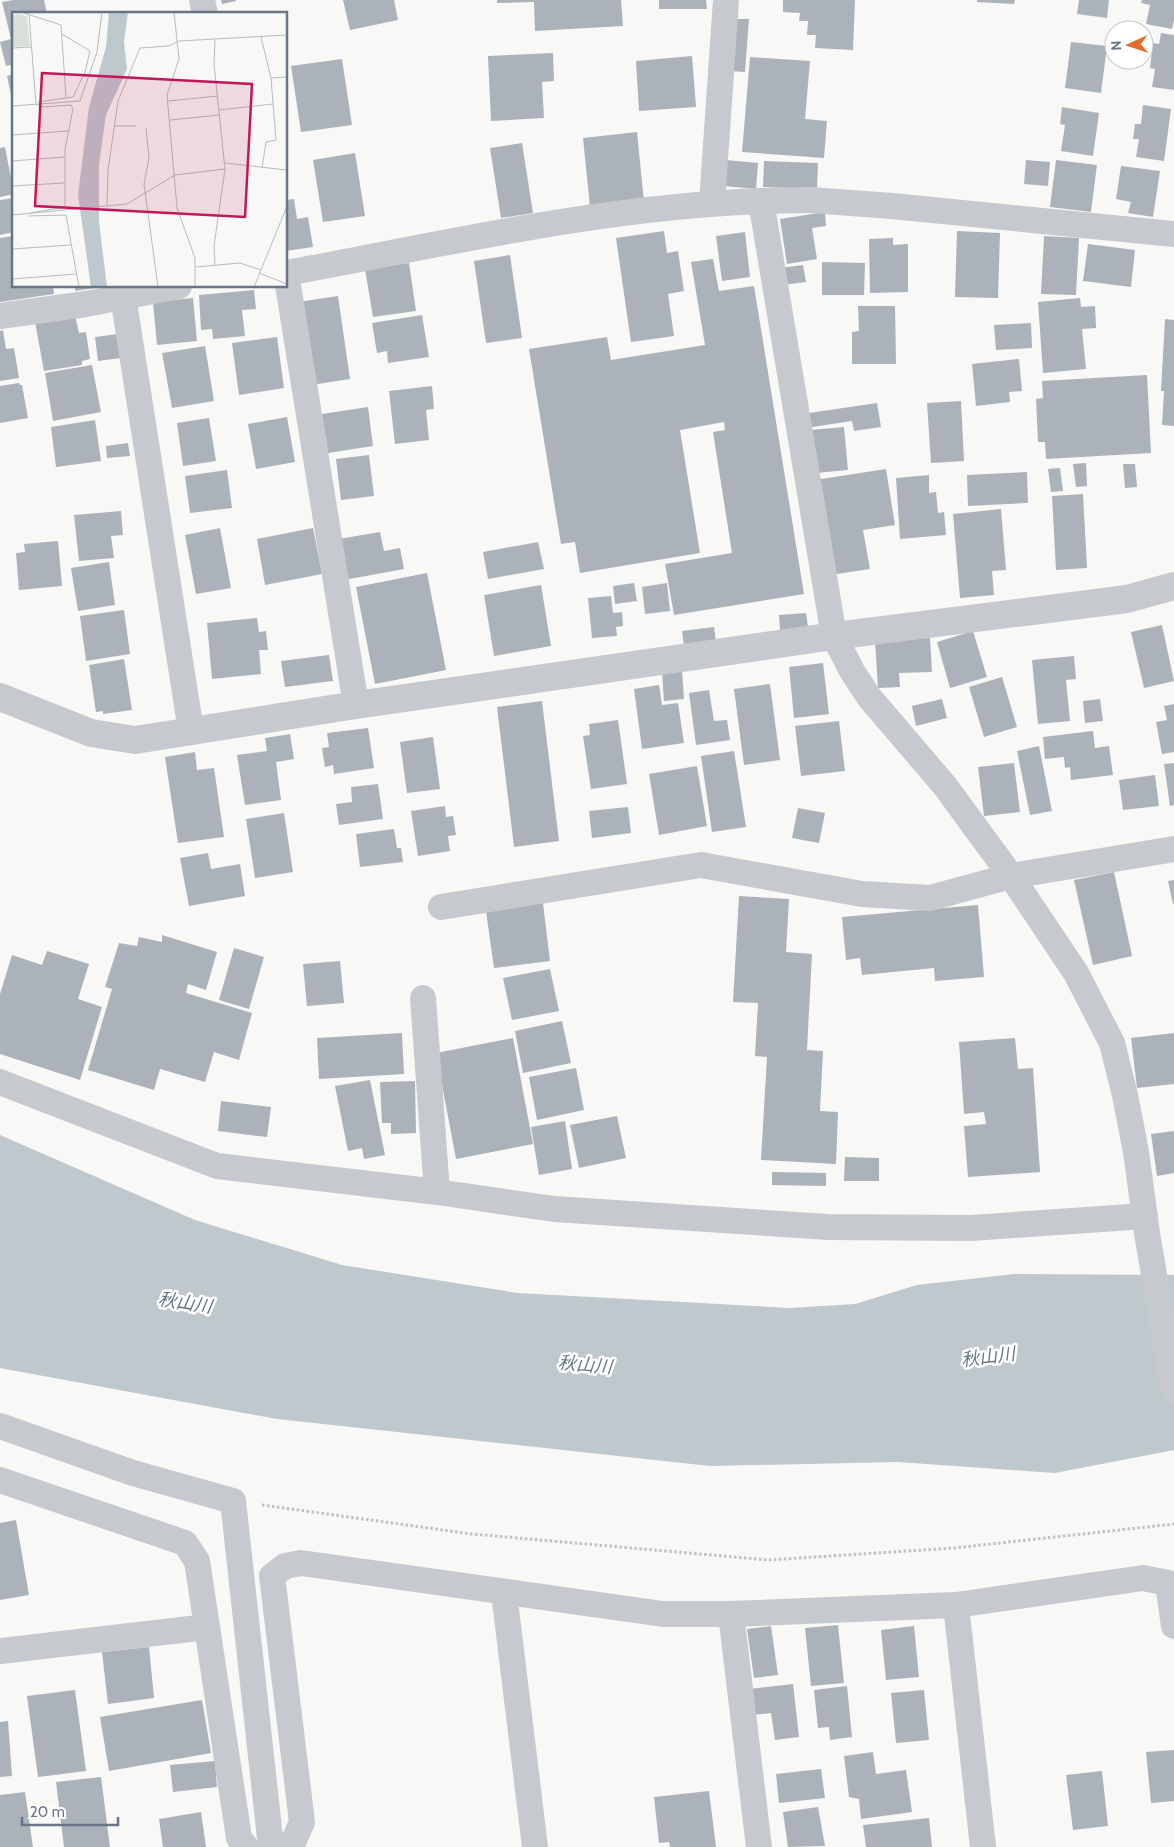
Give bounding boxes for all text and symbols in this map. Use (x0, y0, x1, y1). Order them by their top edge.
inset map (12, 12, 288, 288)
north arrow (1104, 20, 1154, 70)
text: N (1107, 40, 1125, 51)
water label: 秋山川 (157, 1288, 215, 1318)
water label: 秋山川 (960, 1343, 1018, 1371)
water label: 秋山川 (557, 1352, 615, 1378)
scale bar (22, 1794, 119, 1826)
text: 20 m (30, 1803, 65, 1821)

